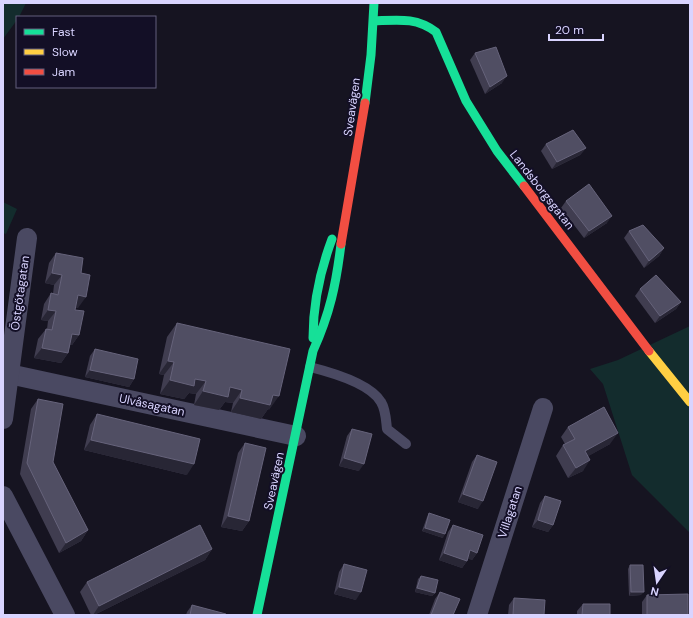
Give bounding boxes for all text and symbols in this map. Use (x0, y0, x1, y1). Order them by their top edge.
legend (16, 16, 156, 88)
scale bar (549, 16, 603, 42)
text: 20 m (555, 22, 584, 38)
text: Fast (52, 24, 75, 40)
text: Slow (52, 44, 78, 60)
text: Jam (52, 64, 75, 80)
street label: Sveavägen (340, 77, 364, 137)
street label: Landsborgsgatan (506, 147, 578, 233)
street label: Östgötagatan (7, 254, 33, 331)
street label: Ulvåsagatan (118, 390, 186, 420)
street label: Sveavägen (260, 450, 288, 511)
street label: Villagatan (494, 484, 526, 540)
north arrow (637, 562, 677, 602)
text: N (649, 584, 660, 599)

